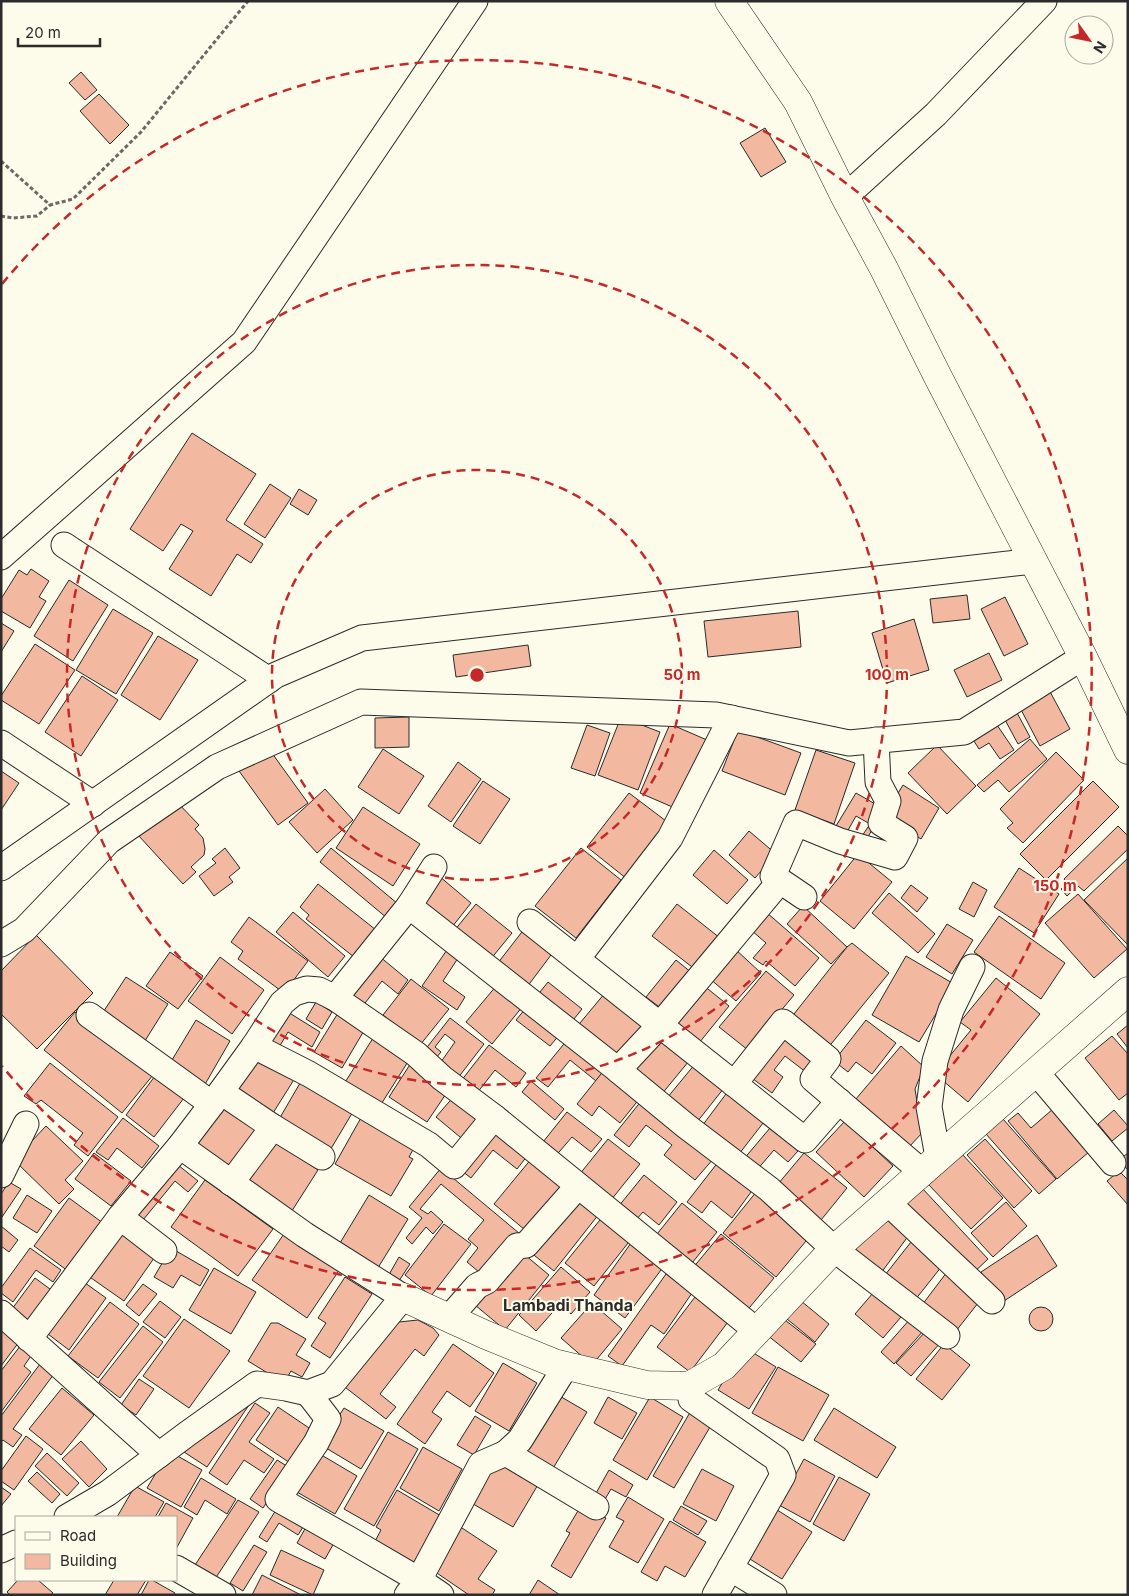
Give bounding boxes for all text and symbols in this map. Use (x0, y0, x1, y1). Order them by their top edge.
scale bar (18, 15, 100, 47)
north arrow (1064, 15, 1114, 65)
text: 20 m (25, 23, 61, 42)
text: N (1090, 38, 1110, 56)
text: 50 m (664, 665, 700, 684)
text: 100 m (865, 665, 909, 684)
centre of rings (468, 666, 486, 684)
text: 150 m (1033, 876, 1077, 895)
district label: Lambadi Thanda (503, 1295, 633, 1315)
legend (15, 1516, 178, 1581)
text: Road (60, 1526, 96, 1545)
text: Building (60, 1551, 117, 1570)

